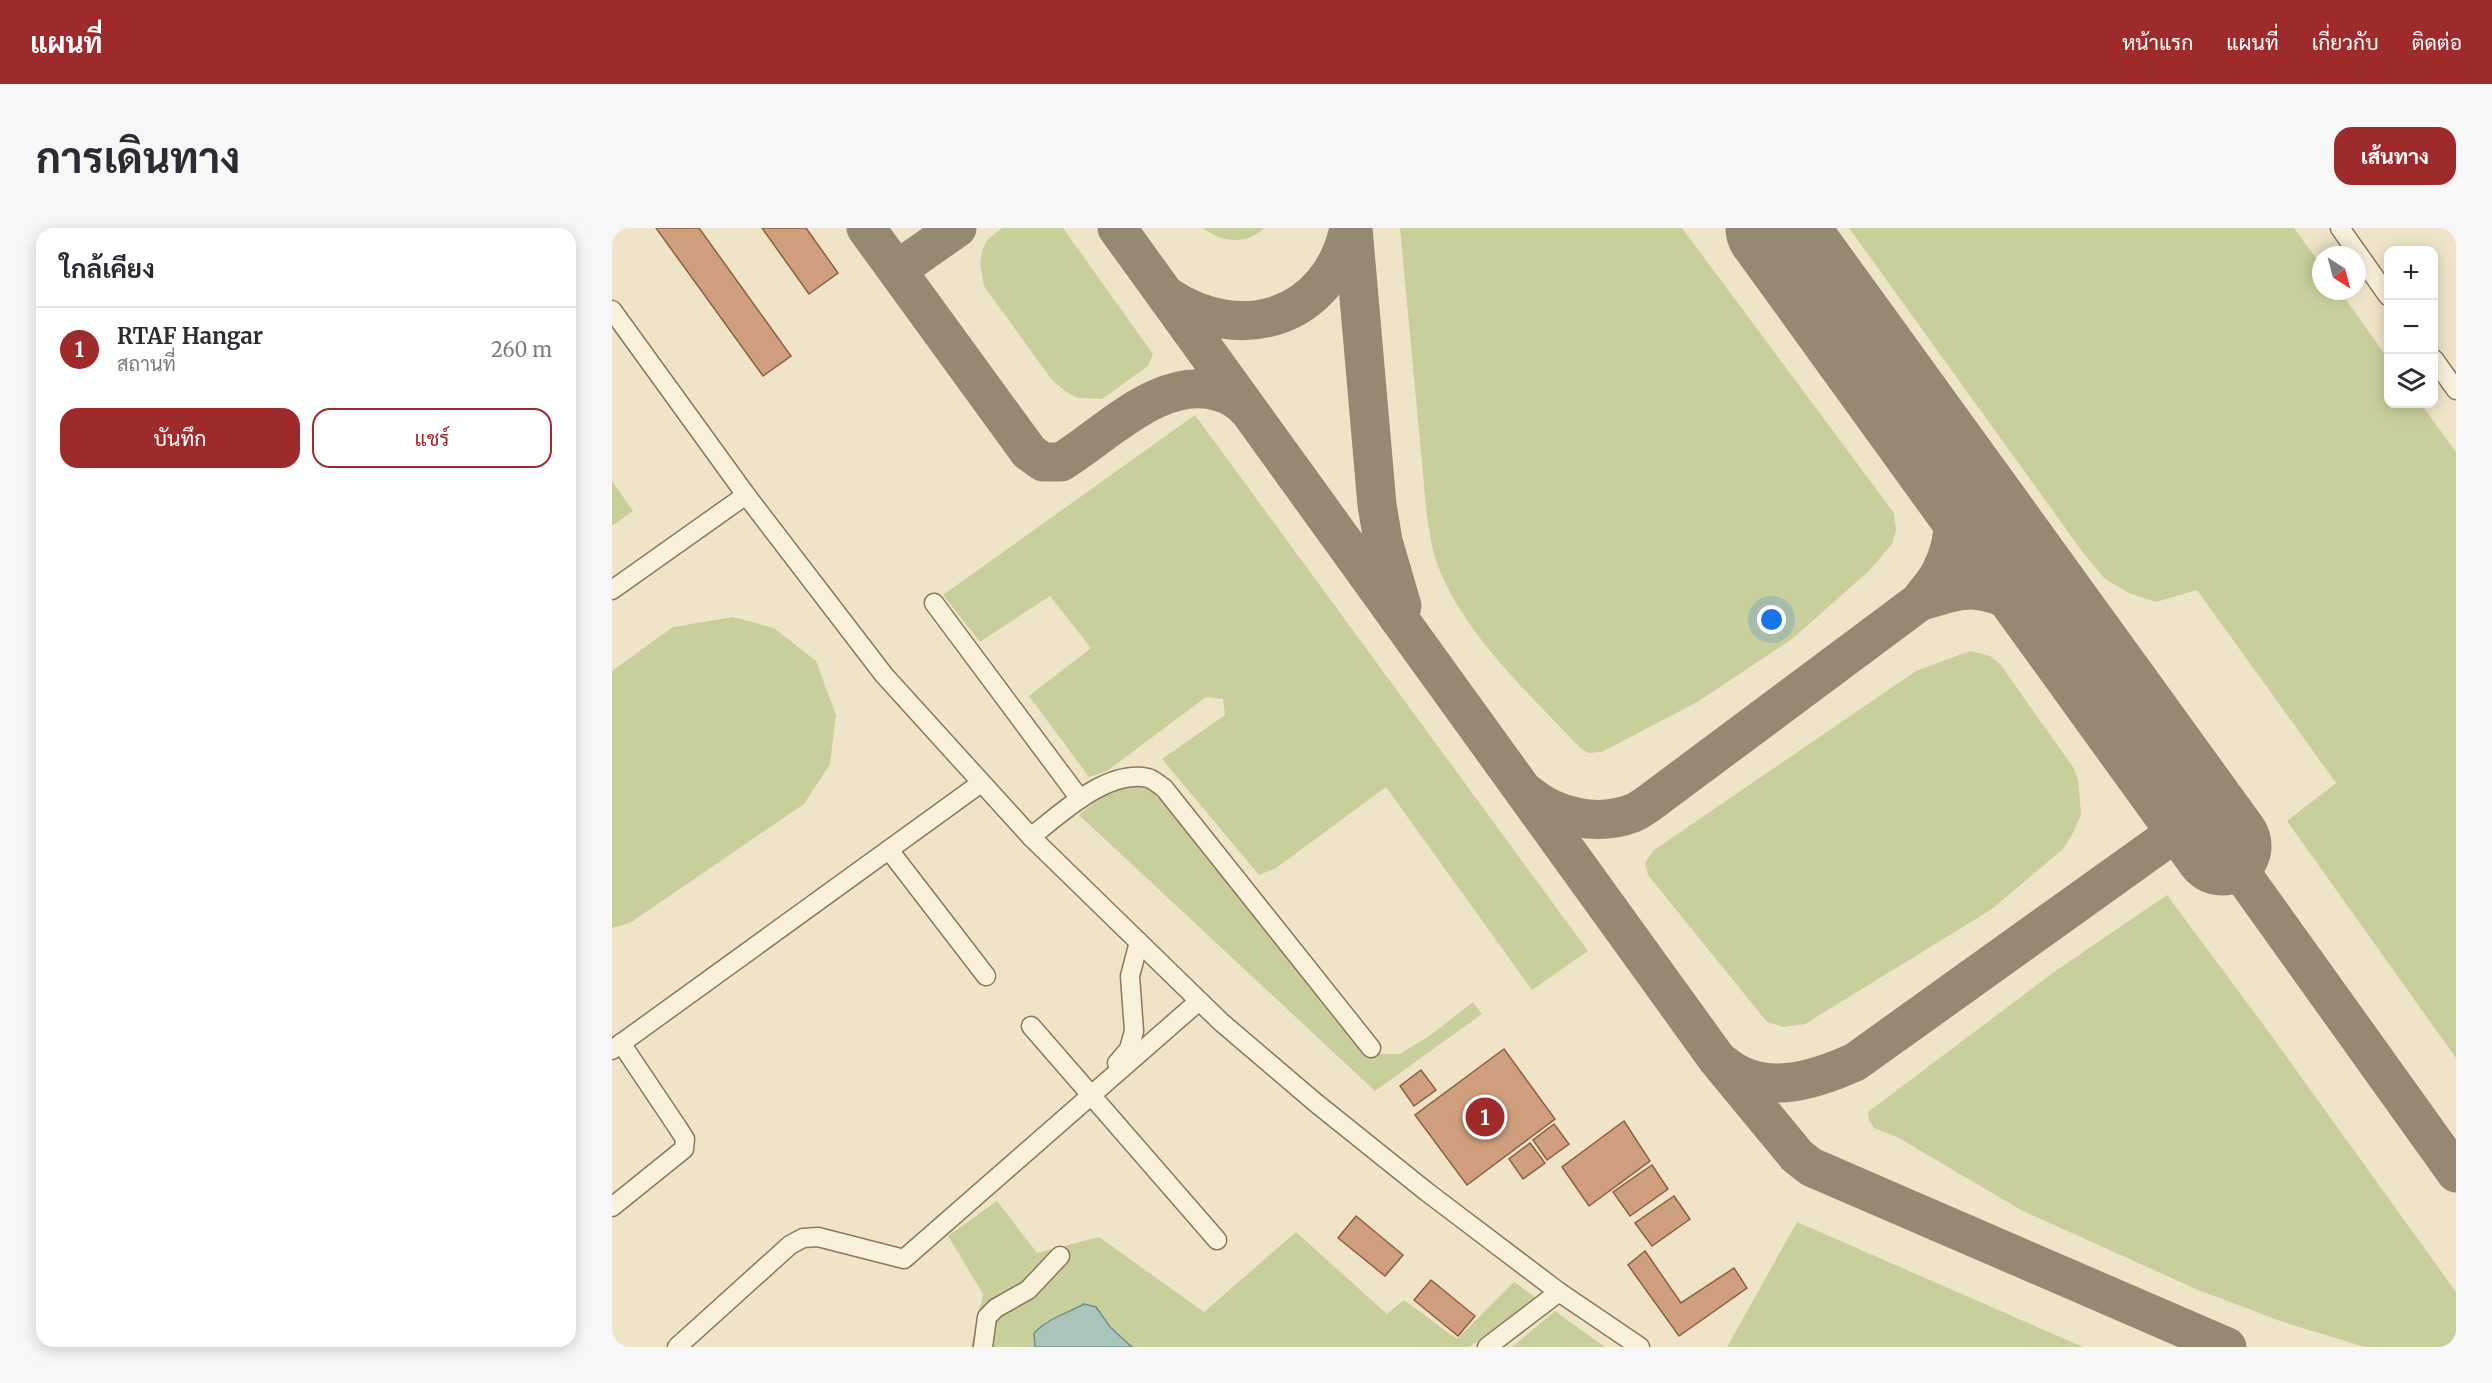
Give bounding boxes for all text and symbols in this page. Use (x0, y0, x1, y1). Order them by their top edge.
text: แผนที่ (30, 25, 103, 61)
text: หน้าแรก (2122, 29, 2193, 56)
text: แผนที่ (2226, 29, 2279, 56)
text: เกี่ยวกับ (2312, 29, 2379, 56)
text: ติดต่อ (2412, 29, 2462, 56)
button: เส้นทาง (2334, 127, 2456, 185)
text: การเดินทาง (36, 132, 240, 184)
north arrow (2312, 246, 2366, 300)
map controls (2384, 246, 2438, 408)
button: + (2384, 246, 2438, 300)
text: ใกล้เคียง (60, 252, 155, 285)
button: − (2384, 300, 2438, 354)
text: RTAF Hangar (117, 322, 263, 350)
text: 1 (75, 337, 84, 362)
text: 260 m (491, 337, 552, 362)
text: สถานที่ (117, 351, 176, 376)
button: layers (2384, 354, 2438, 408)
button: บันทึก (60, 408, 300, 468)
button: แชร์ (312, 408, 552, 468)
your location (1757, 605, 1786, 634)
pin: 1 (1466, 1094, 1504, 1140)

